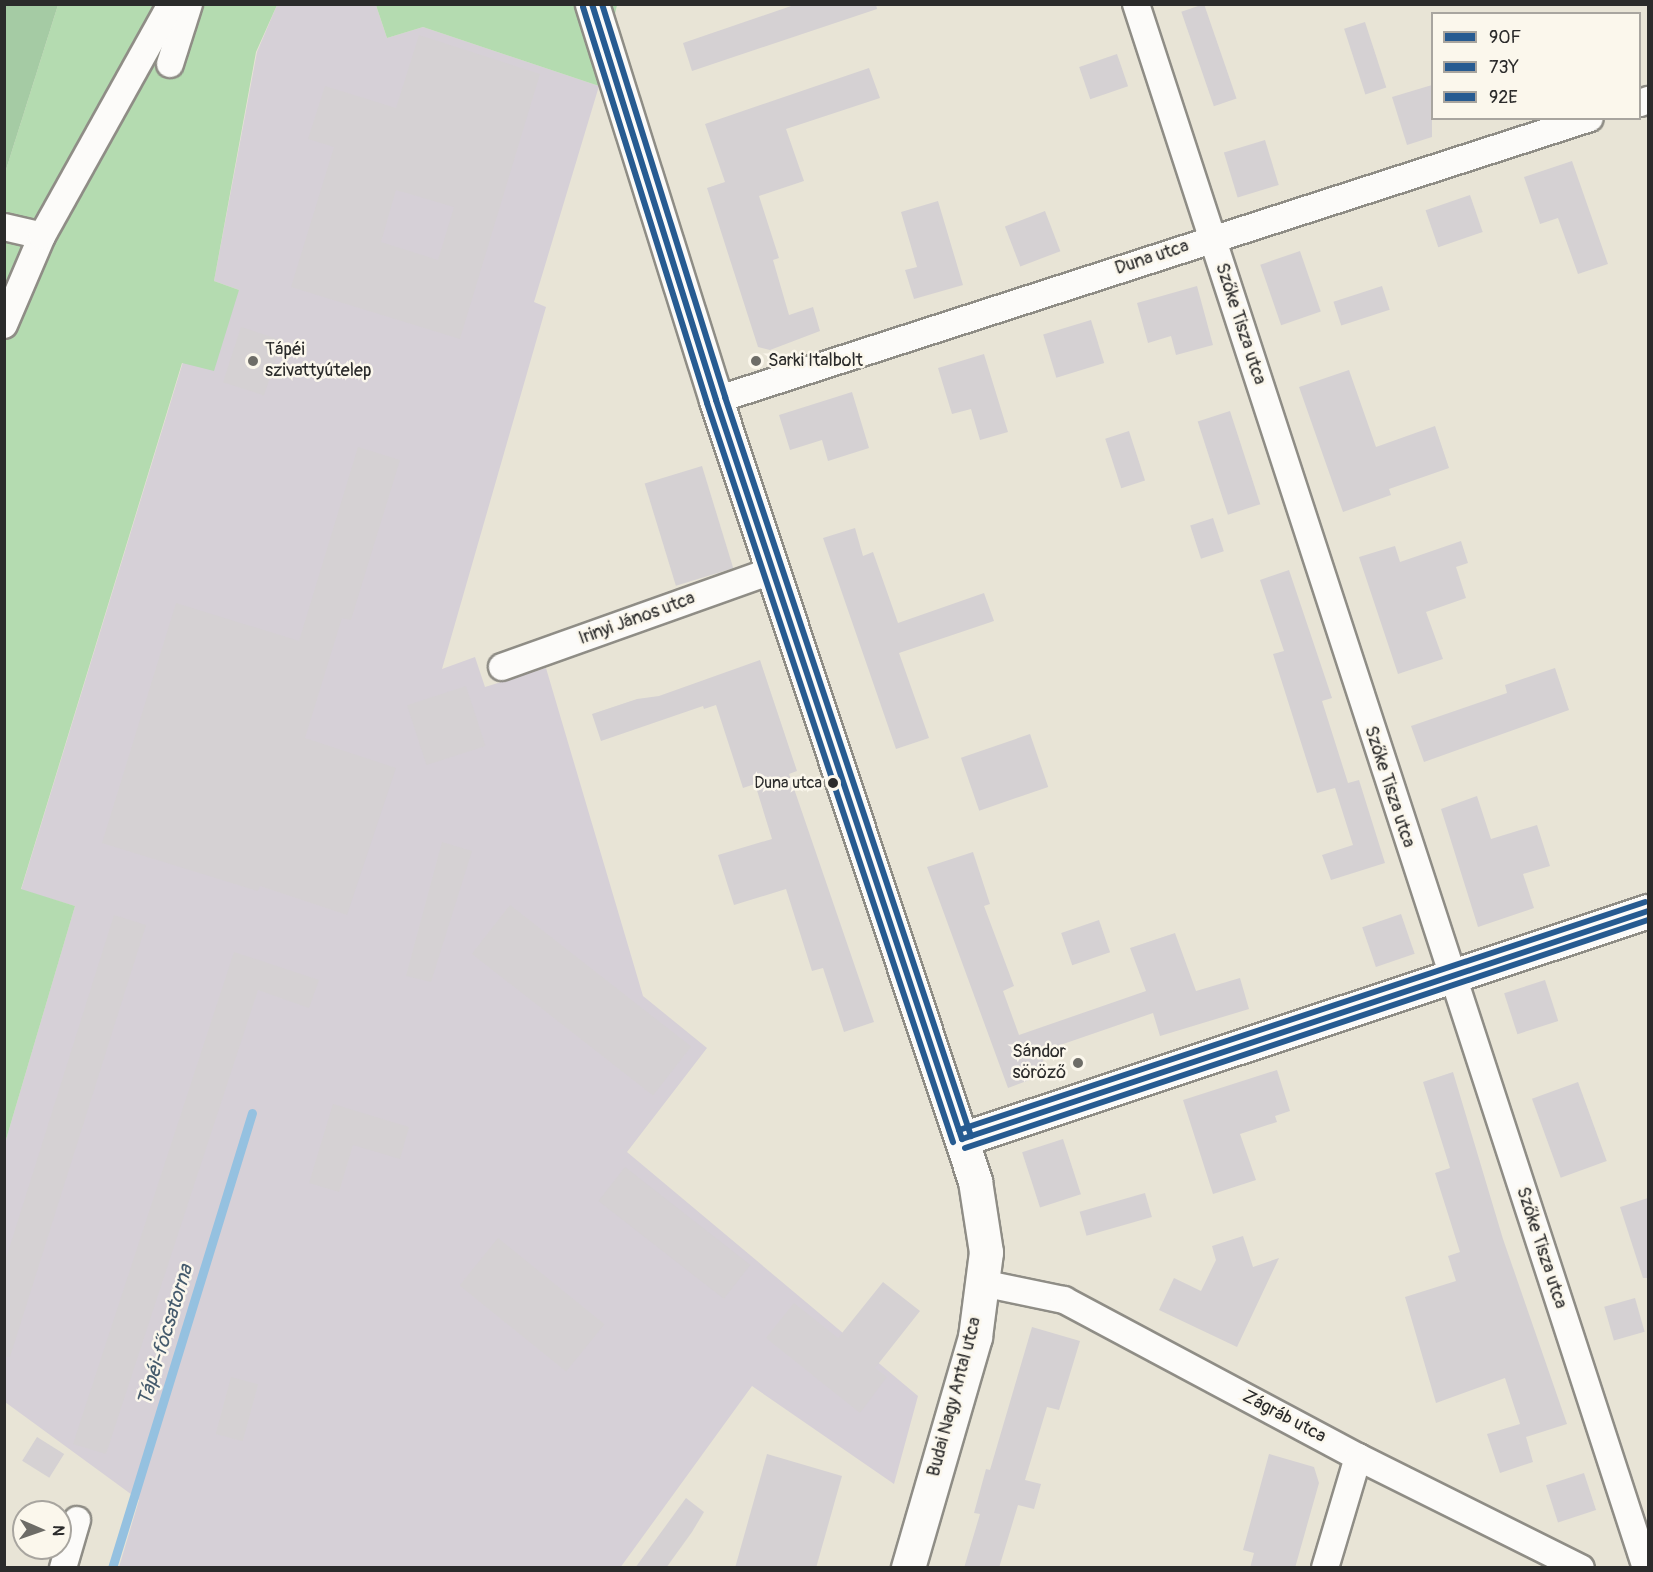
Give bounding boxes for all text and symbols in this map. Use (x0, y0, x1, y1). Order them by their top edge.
legend (1431, 12, 1641, 120)
text: 90F (1489, 26, 1521, 49)
text: 73Y (1489, 56, 1519, 79)
text: 92E (1489, 86, 1518, 109)
street label: Duna utca (1112, 236, 1192, 280)
street label: Szőke Tisza utca (1210, 260, 1270, 388)
place label: Tápéi szivattyútelep (265, 340, 371, 382)
place label: Sarki Italbolt (768, 350, 863, 372)
marker: Tápéi szivattyútelep (246, 354, 260, 368)
marker: Sarki Italbolt (749, 354, 763, 368)
street label: Irinyi János utca (576, 588, 698, 650)
street label: Szőke Tisza utca (1359, 723, 1419, 851)
place label: Duna utca (754, 773, 822, 793)
marker: Duna utca (827, 777, 839, 789)
place label: Sándor söröző (1012, 1042, 1066, 1084)
marker: Sándor söröző (1071, 1056, 1085, 1070)
street label: Szőke Tisza utca (1511, 1184, 1571, 1312)
water label: Tápéi-főcsatorna (132, 1262, 198, 1408)
street label: Budai Nagy Antal utca (923, 1315, 987, 1479)
street label: Zágráb utca (1239, 1386, 1329, 1448)
north arrow (12, 1500, 72, 1560)
text: N (48, 1525, 68, 1536)

